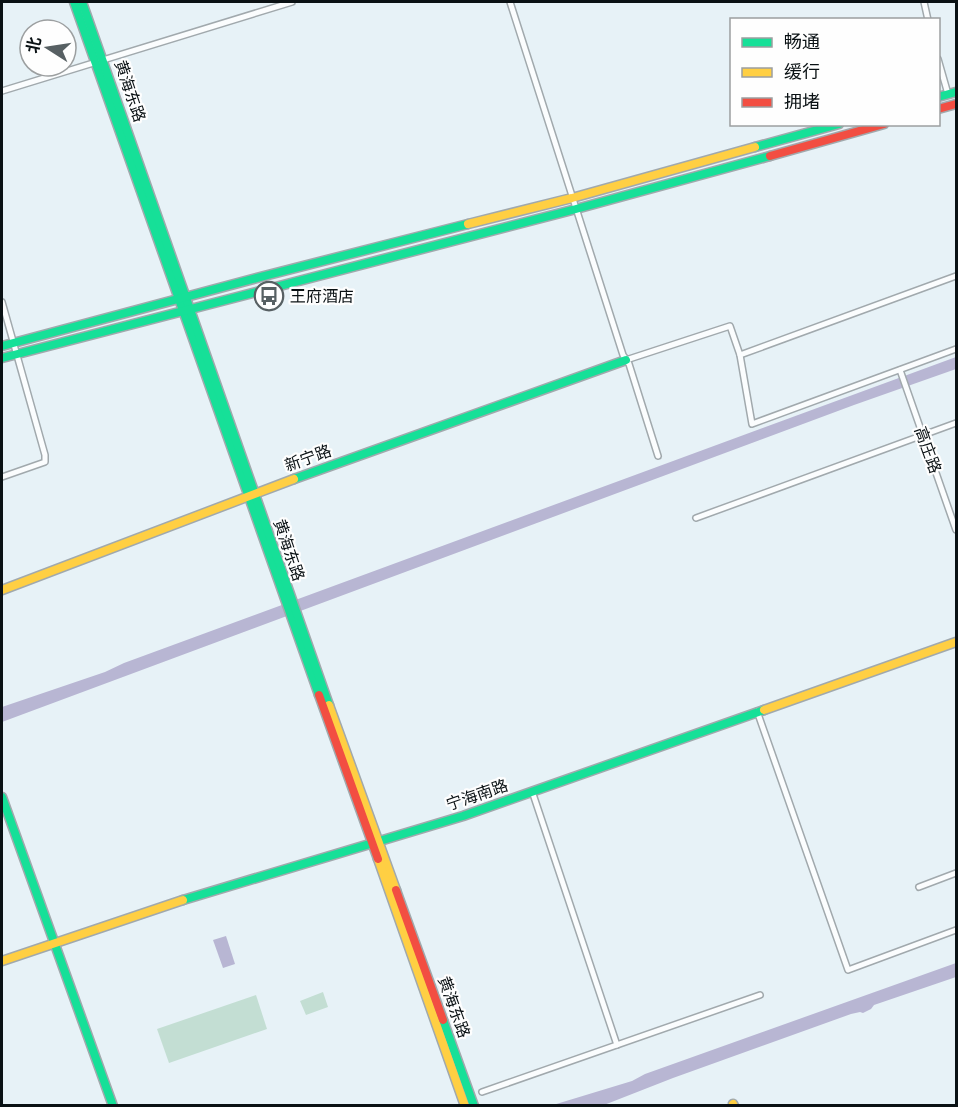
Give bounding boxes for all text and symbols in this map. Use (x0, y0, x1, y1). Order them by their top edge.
north arrow (18, 18, 78, 78)
legend (730, 18, 940, 126)
text: 畅通 (784, 31, 820, 53)
text: 北 (23, 35, 45, 55)
street label: 黄海东路 (111, 58, 149, 124)
text: 缓行 (784, 61, 820, 83)
text: 拥堵 (784, 91, 820, 113)
bus stop icon: 王府酒店 (253, 280, 285, 312)
place label: 王府酒店 (290, 287, 354, 306)
street label: 高庄路 (911, 424, 945, 476)
street label: 新宁路 (282, 441, 334, 475)
street label: 黄海东路 (270, 517, 308, 583)
street label: 宁海南路 (444, 776, 510, 814)
street label: 黄海东路 (434, 974, 474, 1040)

